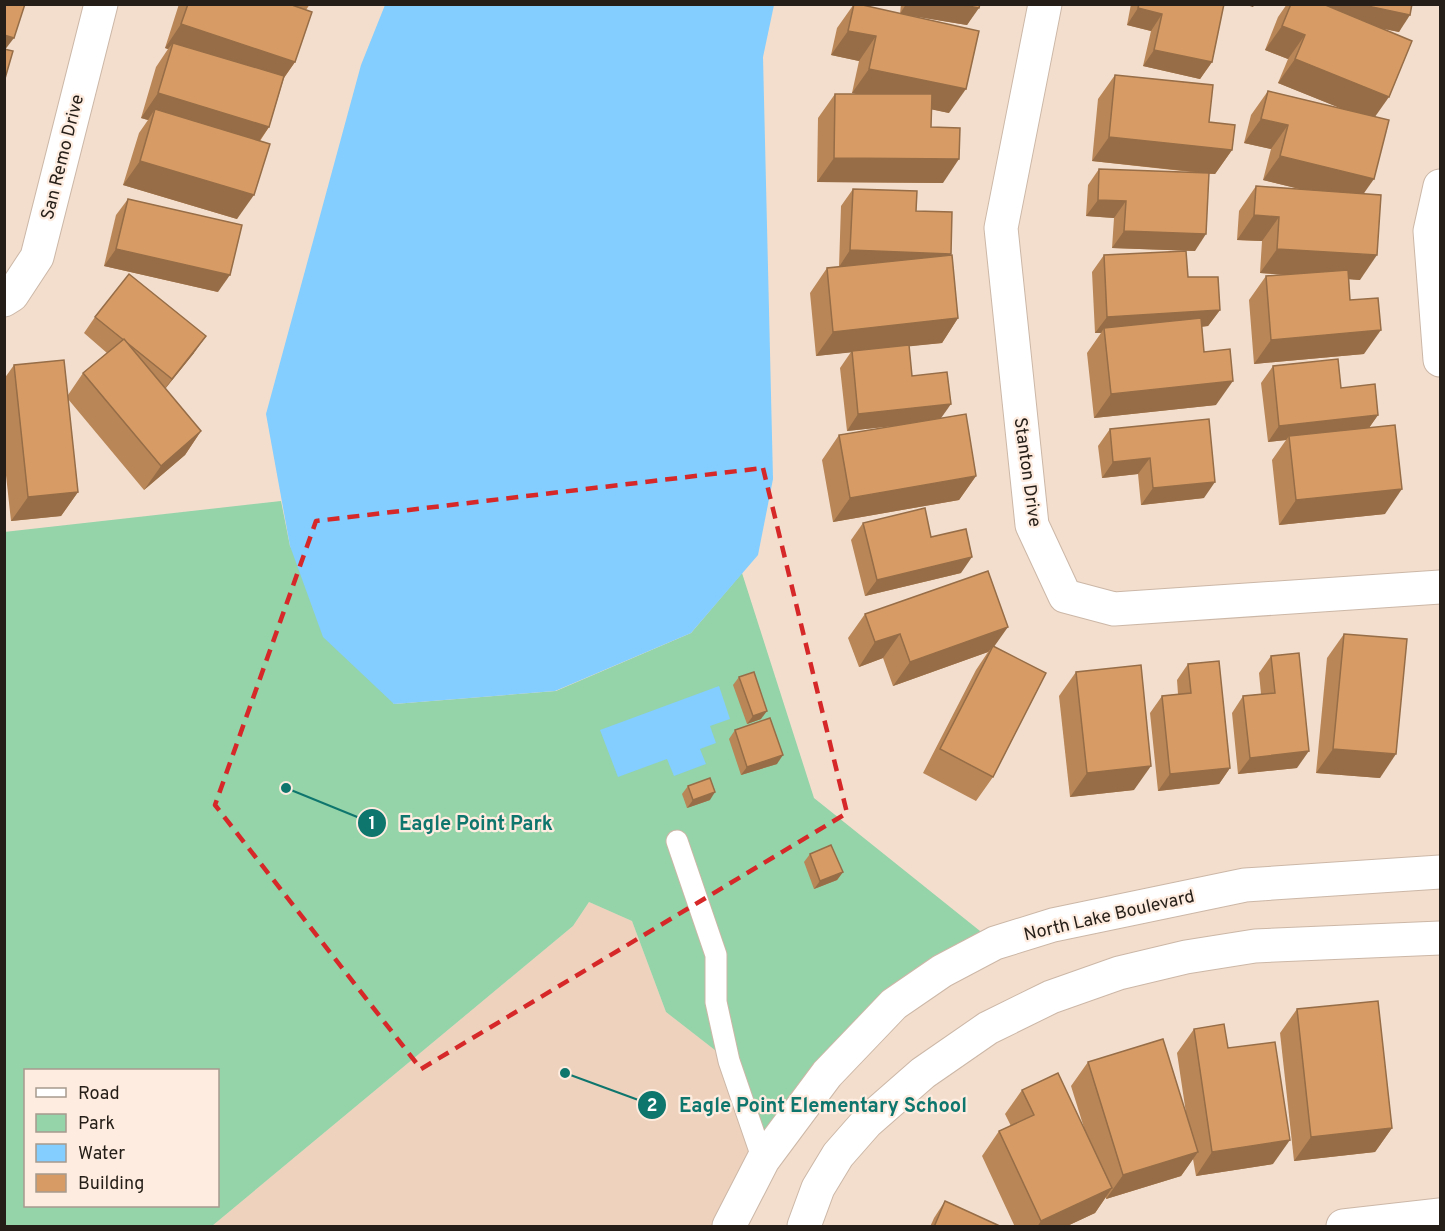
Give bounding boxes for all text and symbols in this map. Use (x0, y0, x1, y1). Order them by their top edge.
street label: San Remo Drive (37, 92, 90, 223)
street label: Stanton Drive (1007, 416, 1046, 528)
callout: Eagle Point Park (357, 804, 565, 842)
text: Eagle Point Park (399, 812, 553, 838)
text: 1 (368, 813, 376, 836)
street label: North Lake Boulevard (1022, 886, 1197, 947)
legend (24, 1069, 219, 1207)
text: Road (78, 1083, 120, 1106)
callout: Eagle Point Elementary School (637, 1086, 979, 1124)
text: Eagle Point Elementary School (679, 1094, 967, 1120)
text: 2 (646, 1095, 658, 1118)
text: Park (78, 1113, 115, 1136)
text: Water (78, 1143, 125, 1166)
text: Building (78, 1173, 144, 1196)

